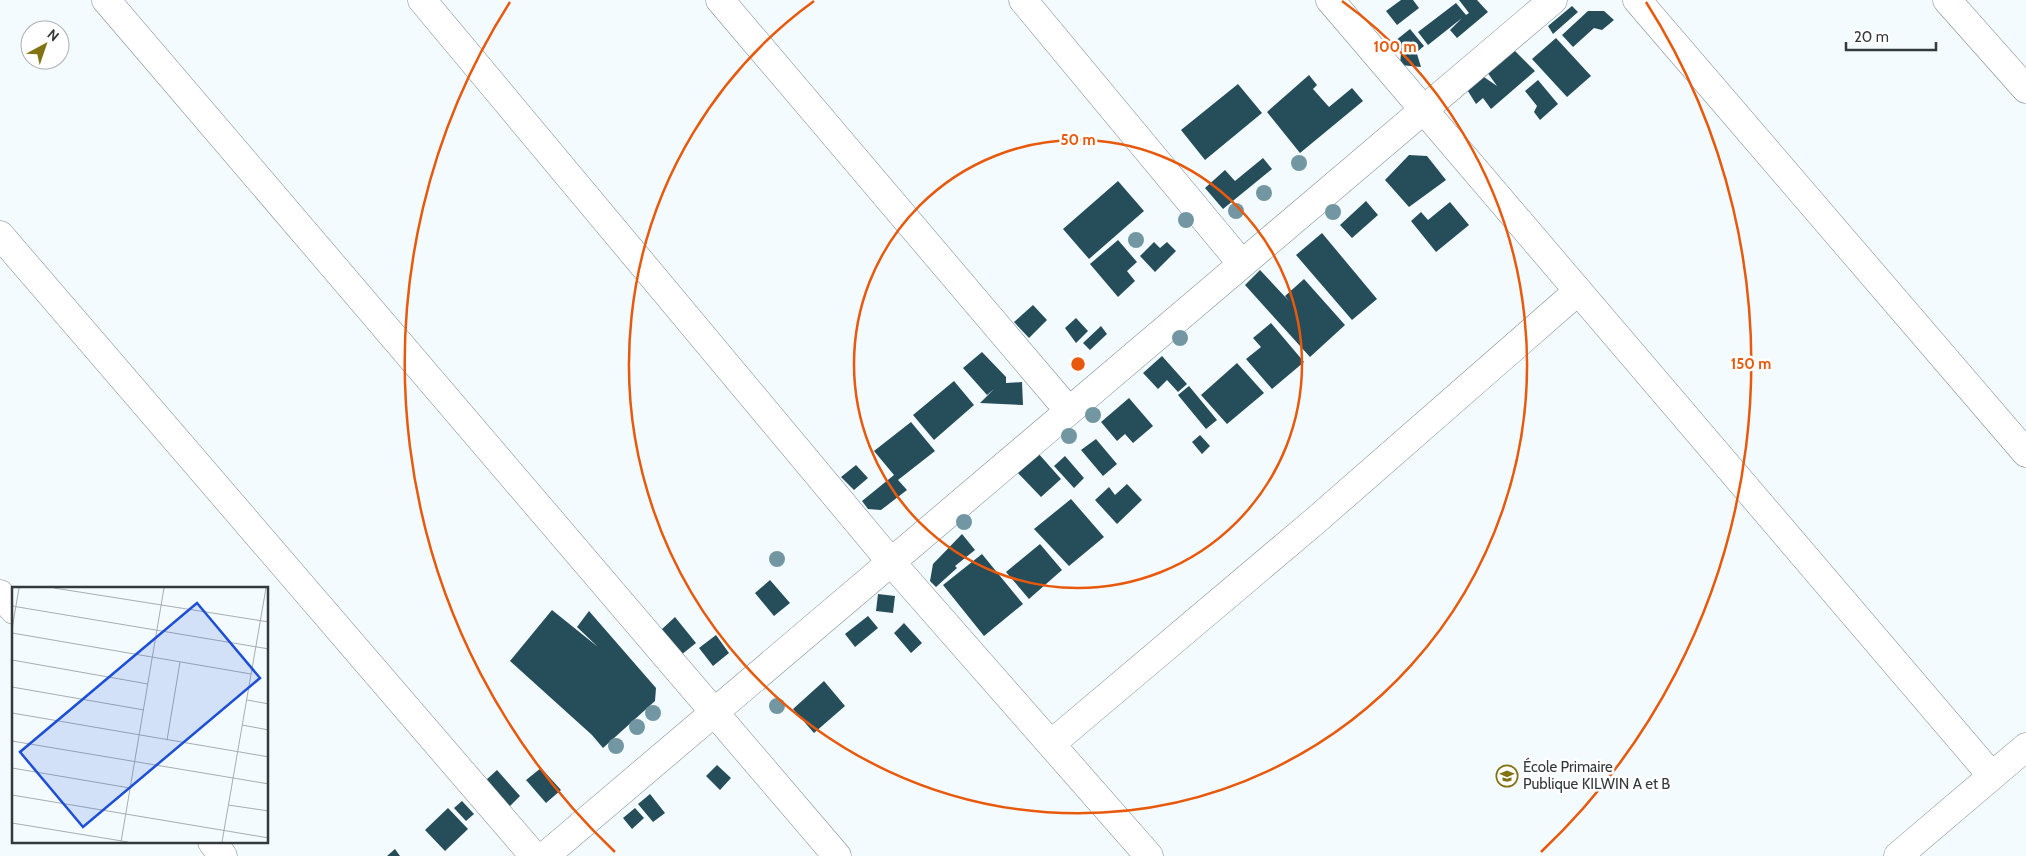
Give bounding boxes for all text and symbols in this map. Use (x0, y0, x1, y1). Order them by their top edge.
north arrow (20, 20, 70, 70)
scale bar (1846, 20, 1936, 52)
text: N (44, 25, 63, 45)
text: 20 m (1854, 28, 1889, 46)
text: 100 m (1373, 38, 1417, 56)
text: 50 m (1060, 131, 1096, 149)
centre of rings (1069, 355, 1087, 373)
text: 150 m (1731, 355, 1771, 373)
inset map (12, 587, 269, 844)
place label: École Primaire Publique KILWIN A et B (1523, 757, 1670, 793)
school or university icon: École Primaire Publique KILWIN A et B (1495, 764, 1519, 788)

